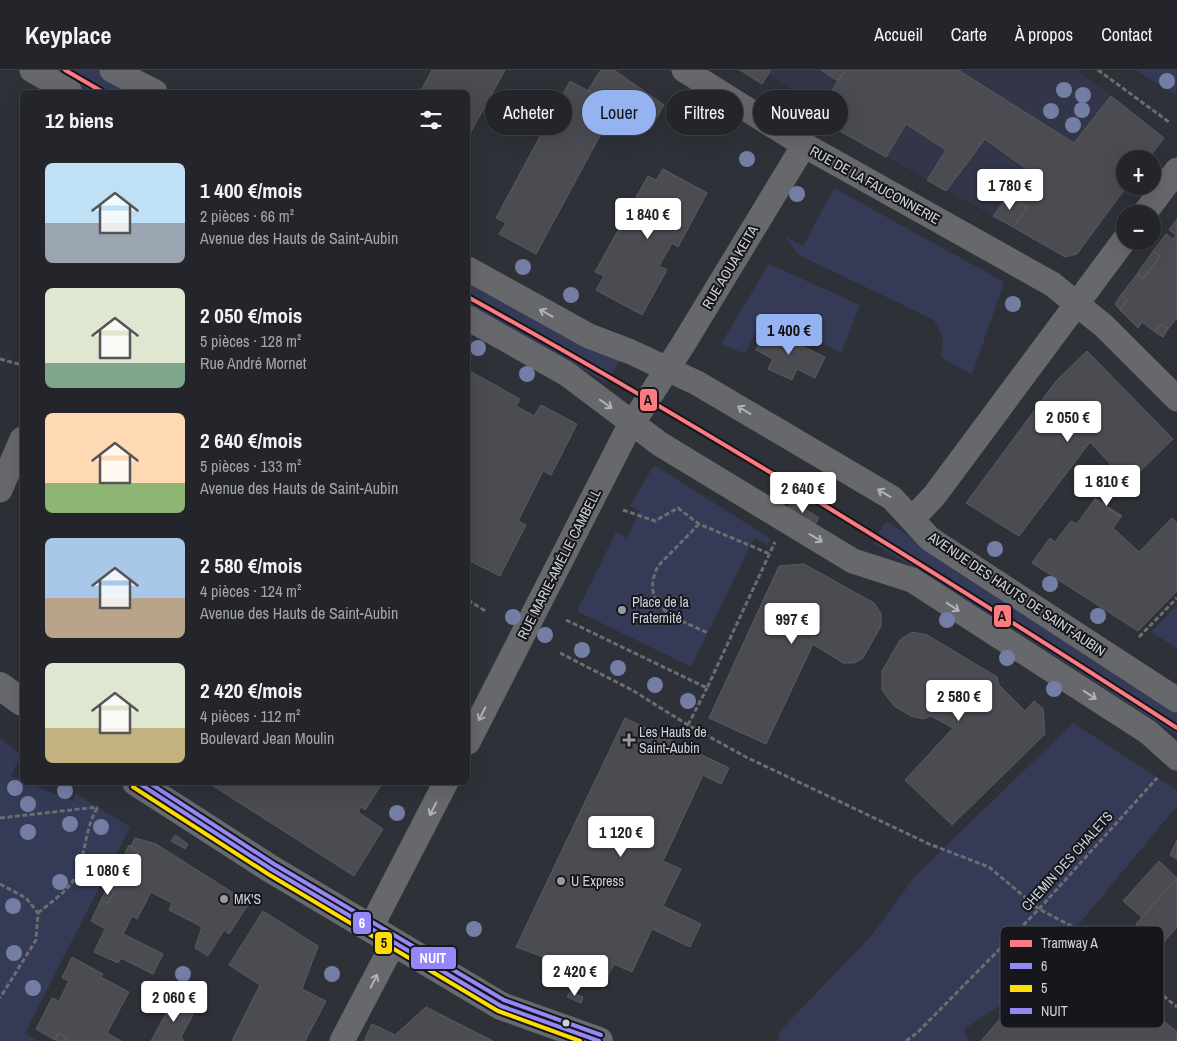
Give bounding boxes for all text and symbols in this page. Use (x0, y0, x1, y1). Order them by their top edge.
text: Keyplace (25, 19, 111, 51)
text: Accueil (874, 22, 923, 47)
text: Carte (951, 22, 987, 47)
text: À propos (1015, 22, 1073, 47)
text: Contact (1101, 22, 1152, 47)
chip: Acheter (485, 90, 572, 135)
chip: Louer (582, 90, 656, 135)
chip: Filtres (666, 90, 743, 135)
chip: Nouveau (753, 90, 848, 135)
text: 12 biens (45, 106, 114, 135)
icon: filters (417, 106, 445, 134)
street label: RUE DE LA FAUCONNERIE (807, 142, 943, 228)
map controls (1116, 150, 1161, 250)
button: + (1116, 150, 1161, 195)
pin: 1 780 € (964, 168, 1056, 211)
text: 1 780 € (988, 174, 1032, 196)
text: 1 400 €/mois (200, 176, 302, 205)
icon: home (85, 183, 145, 243)
pin: 1 840 € (602, 198, 694, 240)
text: 1 840 € (626, 203, 670, 225)
text: 2 pièces · 66 m² (200, 205, 294, 227)
button: − (1116, 205, 1161, 250)
street label: RUE AOUA KEITA (698, 222, 762, 312)
text: Avenue des Hauts de Saint-Aubin (200, 227, 398, 249)
text: 2 050 €/mois (200, 301, 302, 330)
one-way arrow (540, 307, 554, 317)
icon: home (85, 308, 145, 368)
pin: 1 400 € (743, 314, 835, 356)
text: 1 400 € (767, 319, 811, 341)
text: 5 pièces · 128 m² (200, 330, 301, 352)
text: Rue André Mornet (200, 352, 306, 374)
line badge: A (639, 388, 658, 412)
text: A (644, 391, 653, 409)
one-way arrow (598, 399, 612, 409)
pin: 2 050 € (1022, 400, 1114, 443)
one-way arrow (737, 405, 751, 415)
text: 2 050 € (1046, 406, 1090, 428)
text: 2 640 €/mois (200, 426, 302, 455)
icon: home (85, 433, 145, 493)
text: 5 pièces · 133 m² (200, 455, 301, 477)
pin: 1 810 € (1061, 464, 1153, 507)
text: 1 810 € (1085, 470, 1129, 492)
pin: 2 640 € (757, 472, 849, 514)
text: Avenue des Hauts de Saint-Aubin (200, 477, 398, 499)
text: 2 640 € (781, 477, 825, 499)
street label: RUE MARIE-AMÉLIE CAMBELL (513, 485, 605, 642)
one-way arrow (877, 487, 891, 497)
street label: AVENUE DES HAUTS DE SAINT-AUBIN (925, 528, 1109, 660)
one-way arrow (809, 534, 823, 544)
text: 2 580 €/mois (200, 551, 302, 580)
icon: home (85, 558, 145, 618)
text: 4 pièces · 124 m² (200, 580, 301, 602)
place label: Place de la Fraternité (632, 593, 689, 627)
text: Avenue des Hauts de Saint-Aubin (200, 602, 398, 624)
pin: 997 € (757, 602, 827, 645)
one-way arrow (946, 602, 960, 612)
marker: Place de la Fraternité (616, 604, 628, 616)
line badge: A (993, 604, 1012, 628)
text: 997 € (776, 608, 808, 630)
text: 2 420 €/mois (200, 676, 302, 705)
pin: 2 580 € (913, 680, 1005, 722)
icon: home (85, 683, 145, 743)
text: 2 580 € (937, 685, 981, 707)
one-way arrow (1082, 690, 1096, 700)
text: 4 pièces · 112 m² (200, 705, 300, 727)
one-way arrow (477, 706, 487, 721)
place label: Les Hauts de Saint-Aubin (639, 723, 707, 757)
text: Boulevard Jean Moulin (200, 727, 334, 749)
marker: Les Hauts de Saint-Aubin (623, 734, 635, 746)
one-way arrow (428, 802, 438, 817)
street label: CHEMIN DES CHALETS (1017, 807, 1117, 915)
pin: 1 120 € (575, 816, 667, 858)
text: 1 120 € (599, 821, 643, 843)
pin: 1 080 € (62, 854, 154, 896)
text: 1 080 € (86, 859, 130, 881)
place label: U Express (571, 872, 624, 890)
marker: U Express (555, 875, 567, 887)
place label: MK'S (234, 890, 261, 908)
marker: MK'S (218, 893, 230, 905)
line badge: 6 (352, 911, 372, 935)
text: 6 (359, 914, 365, 932)
legend (1000, 926, 1164, 1028)
line badge: 5 (374, 931, 393, 955)
text: 5 (381, 934, 388, 952)
text: Tramway A (1041, 934, 1098, 952)
line badge: NUIT (410, 946, 457, 970)
text: NUIT (420, 949, 446, 967)
pin: 2 420 € (529, 954, 621, 997)
text: 6 (1041, 957, 1047, 975)
text: 2 420 € (553, 960, 597, 982)
one-way arrow (369, 974, 379, 988)
text: 5 (1041, 979, 1047, 997)
pin: 2 060 € (128, 980, 220, 1023)
text: 2 060 € (152, 986, 196, 1008)
text: NUIT (1041, 1002, 1068, 1020)
unlabelled marker (561, 1018, 571, 1028)

